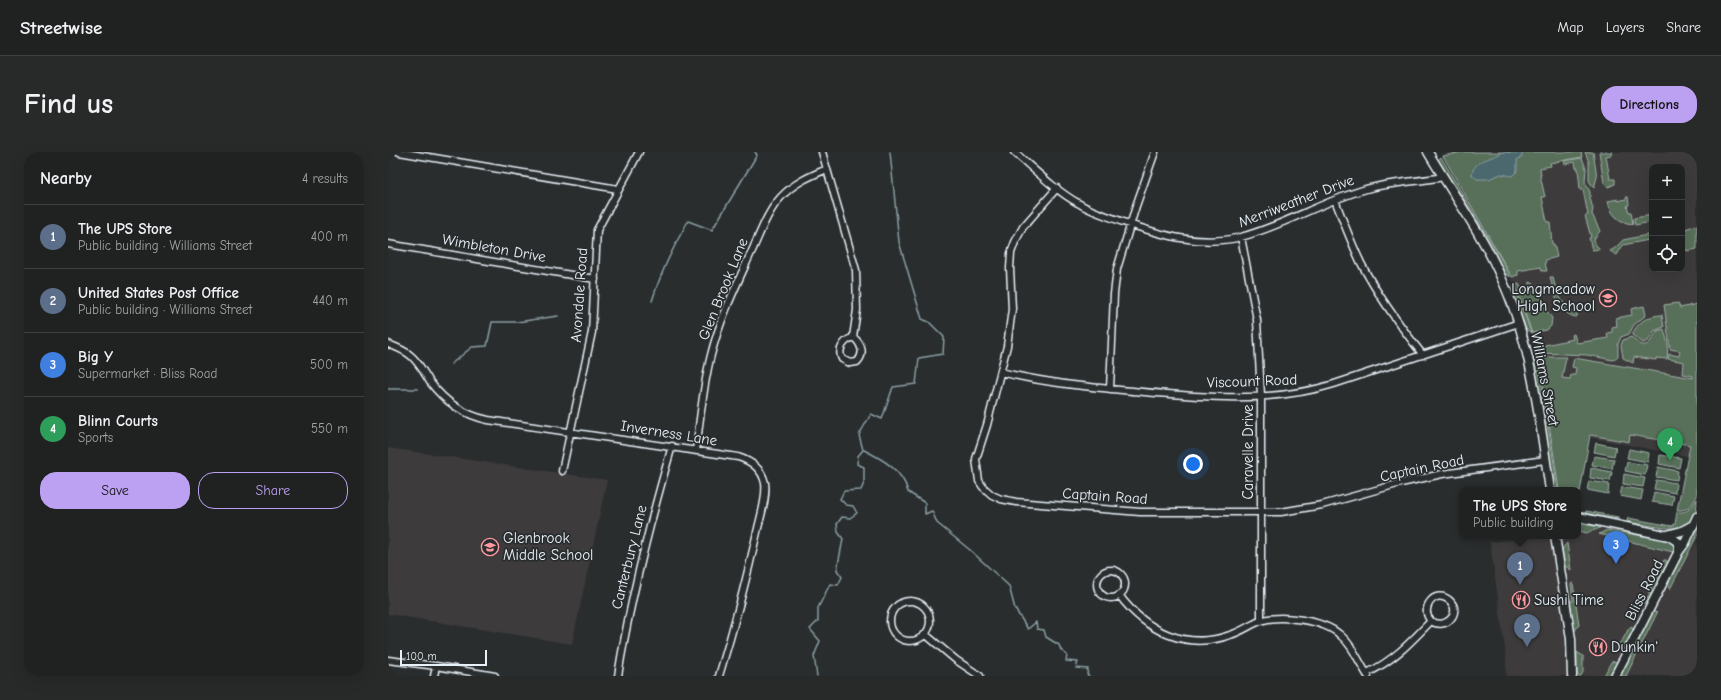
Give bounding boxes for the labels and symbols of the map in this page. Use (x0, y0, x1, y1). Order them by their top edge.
street label: Merriweather Drive (1236, 170, 1357, 231)
street label: Wimbleton Drive (441, 230, 548, 266)
street label: Glen Brook Lane (694, 235, 752, 343)
street label: Avondale Road (567, 247, 591, 343)
place label: Longmeadow High School (1511, 280, 1595, 315)
school or university icon: Longmeadow High School (1598, 288, 1618, 308)
street label: Williams Street (1527, 330, 1563, 428)
street label: Viscount Road (1206, 370, 1298, 392)
street label: Caravelle Drive (1239, 404, 1257, 500)
street label: Inverness Lane (619, 416, 719, 450)
pin: 4 (1657, 428, 1683, 461)
street label: Captain Road (1378, 450, 1466, 486)
your location (1183, 454, 1203, 474)
street label: Captain Road (1062, 484, 1148, 508)
street label: Canterbury Lane (607, 503, 651, 611)
place label: Glenbrook Middle School (503, 529, 593, 564)
pin: 3 (1603, 531, 1629, 564)
school or university icon: Glenbrook Middle School (480, 537, 500, 557)
pin: 1 (1507, 552, 1533, 585)
street label: Bliss Road (1621, 557, 1667, 623)
restaurant icon: Sushi Time (1511, 590, 1531, 610)
place label: Sushi Time (1534, 591, 1604, 609)
pin: 2 (1514, 614, 1540, 647)
restaurant icon: Dunkin' (1588, 637, 1608, 657)
place label: Dunkin' (1611, 638, 1658, 656)
scale bar (400, 648, 487, 667)

